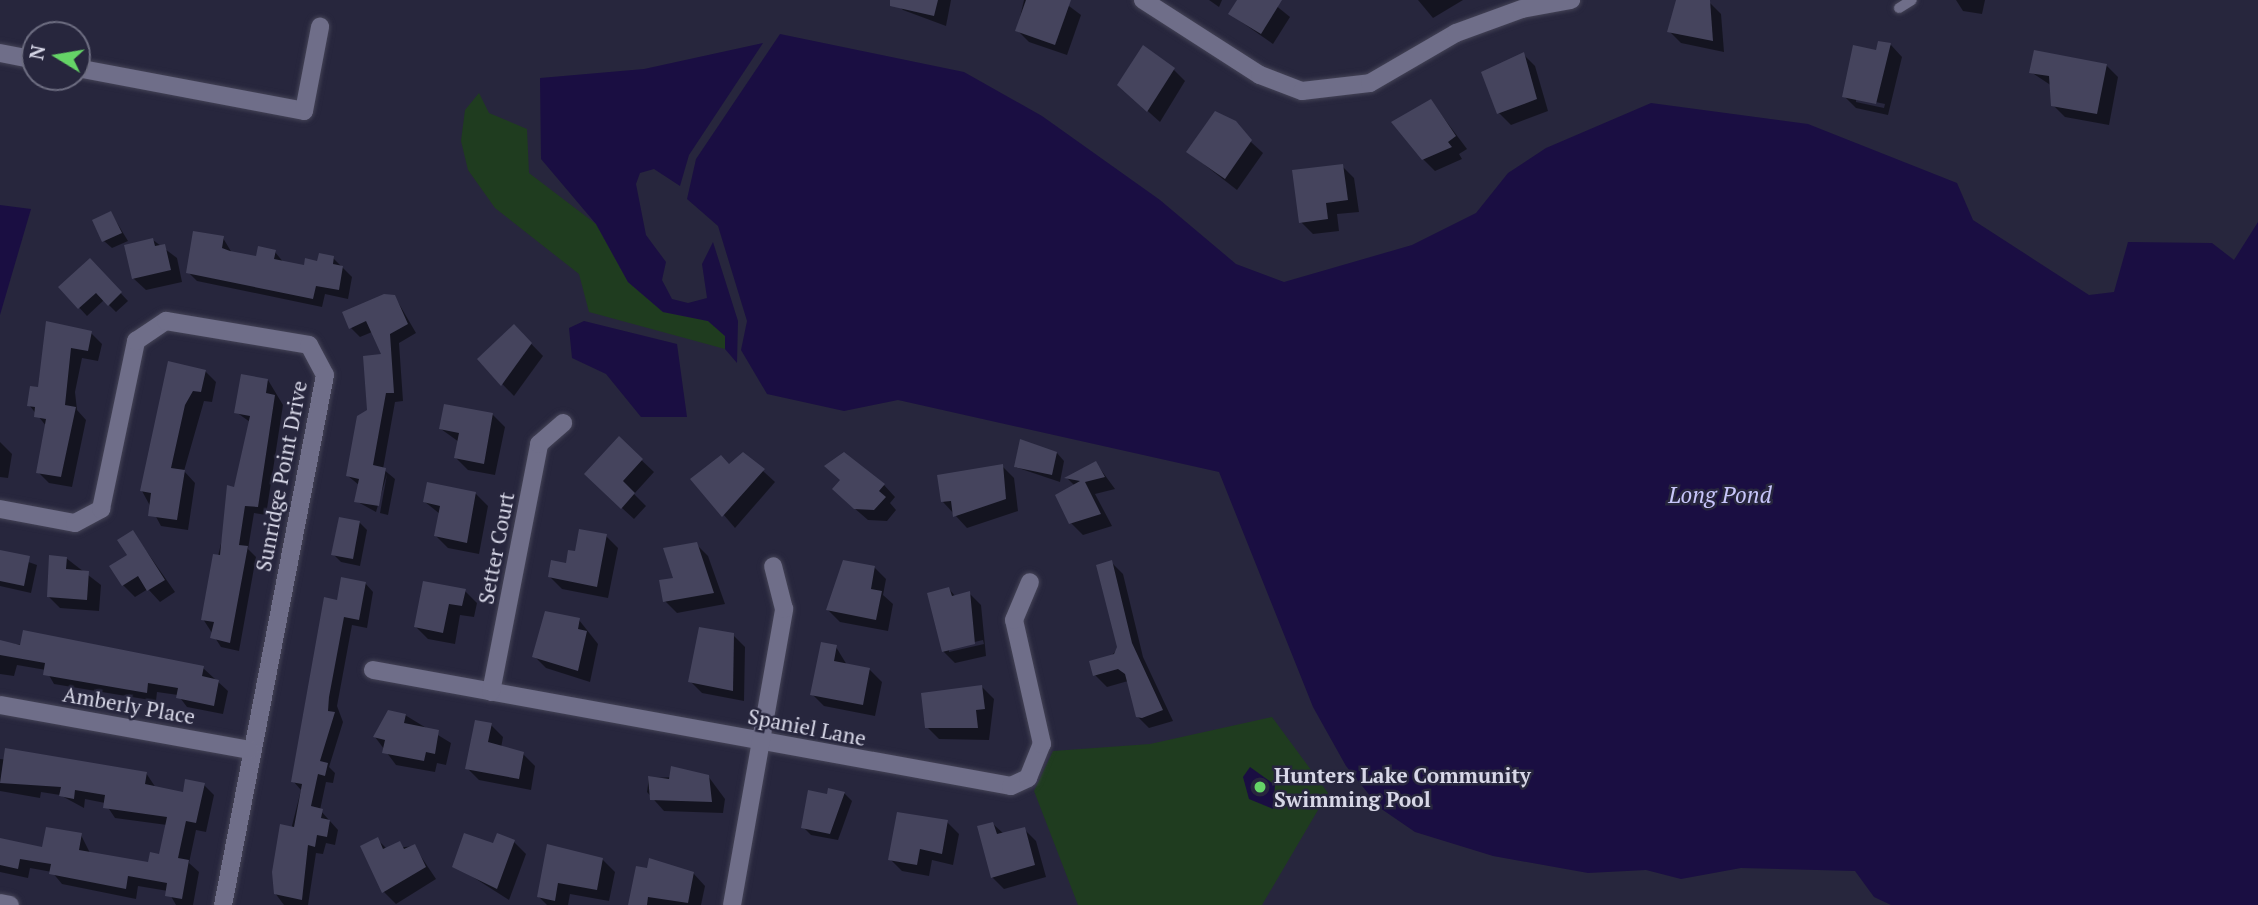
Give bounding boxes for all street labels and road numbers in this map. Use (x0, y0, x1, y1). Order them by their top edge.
street label: Sunridge Point Drive (250, 378, 312, 574)
street label: Setter Court (473, 490, 519, 606)
street label: Amberly Place (61, 681, 197, 729)
street label: Spaniel Lane (746, 703, 868, 751)

